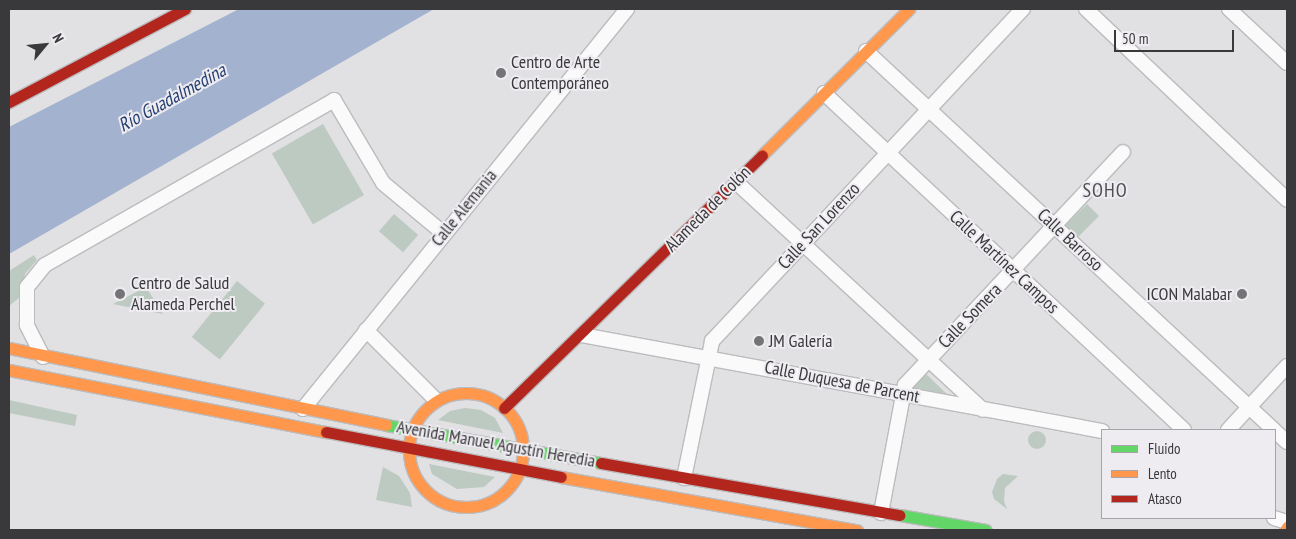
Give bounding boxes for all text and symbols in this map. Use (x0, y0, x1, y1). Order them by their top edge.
north arrow (20, 20, 70, 70)
scale bar (1116, 20, 1236, 52)
text: 50 m (1122, 29, 1148, 48)
text: N (49, 30, 68, 46)
place label: Centro de Arte Contemporáneo (511, 52, 609, 94)
water label: Río Guadalmedina (114, 59, 230, 137)
marker: Centro de Arte Contemporáneo (495, 67, 507, 79)
street label: Alameda de Colón (661, 162, 755, 256)
street label: Calle Alemania (426, 165, 502, 251)
street label: Calle San Lorenzo (774, 178, 864, 274)
district label: SOHO (1082, 178, 1128, 202)
street label: Calle Barroso (1033, 204, 1107, 276)
street label: Calle Martínez Campos (945, 206, 1063, 318)
place label: Centro de Salud Alameda Perchel (131, 273, 235, 316)
street label: Calle Somera (934, 279, 1006, 353)
place label: ICON Malabar (1147, 283, 1232, 305)
marker: Centro de Salud Alameda Perchel (113, 287, 127, 301)
marker: ICON Malabar (1236, 288, 1248, 300)
place label: JM Galería (769, 330, 832, 352)
marker: JM Galería (753, 335, 765, 347)
street label: Calle Duquesa de Parcent (763, 356, 921, 408)
street label: Avenida Manuel Agustín Heredia (395, 416, 597, 472)
legend (1101, 429, 1276, 519)
text: Fluido (1148, 439, 1180, 458)
text: Lento (1148, 464, 1177, 483)
text: Atasco (1148, 489, 1182, 508)

